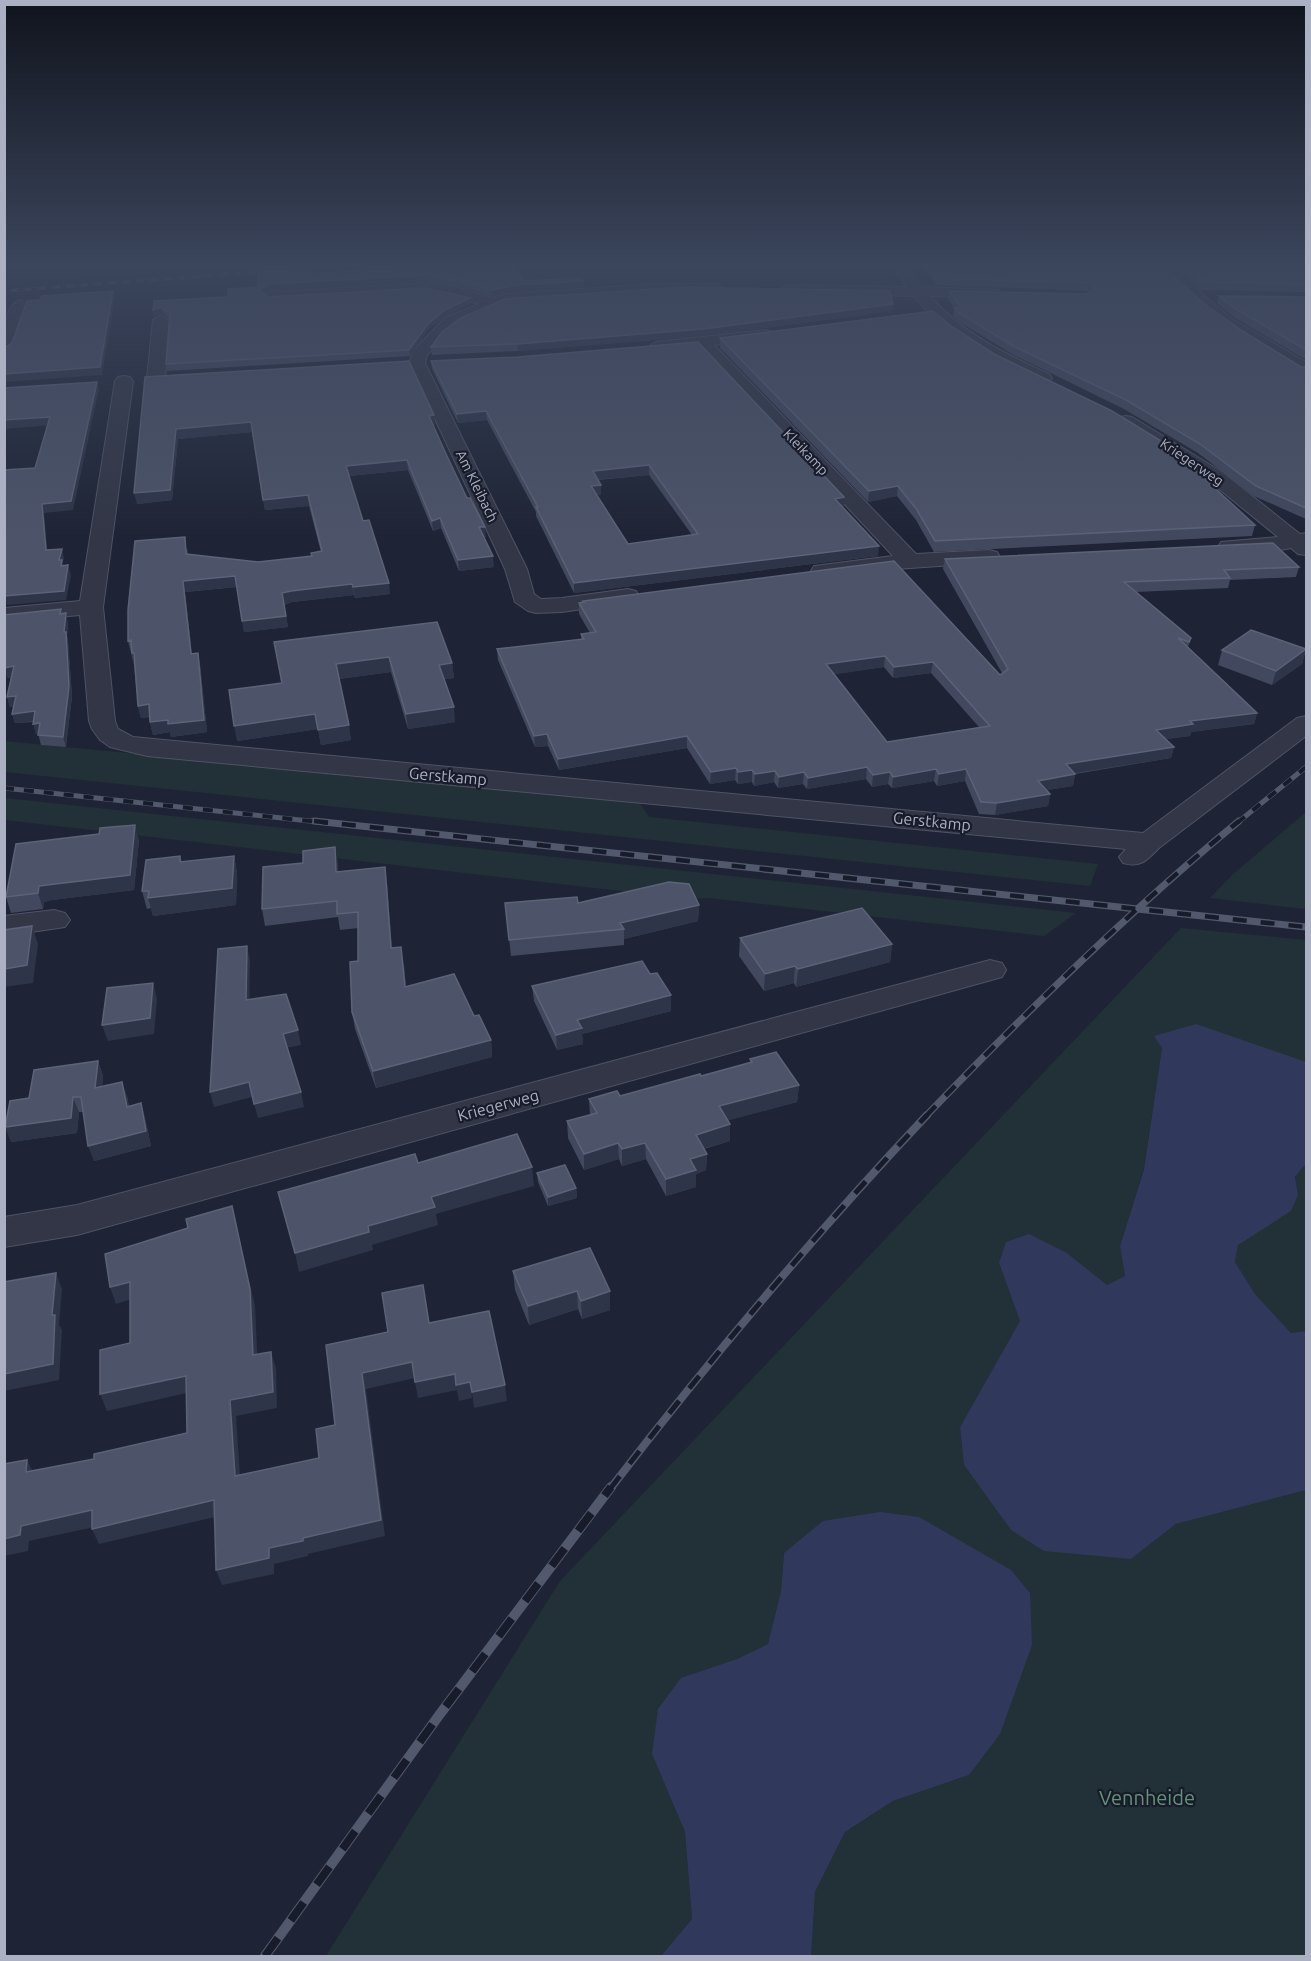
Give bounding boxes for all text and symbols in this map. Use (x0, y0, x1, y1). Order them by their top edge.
street label: Kleikamp (780, 426, 832, 478)
street label: Kriegerweg (1157, 435, 1227, 489)
street label: Am Kleibach (453, 448, 501, 524)
street label: Gerstkamp (408, 764, 488, 788)
street label: Gerstkamp (892, 808, 972, 834)
street label: Kriegerweg (455, 1086, 541, 1124)
park label: Vennheide (1099, 1786, 1195, 1809)

